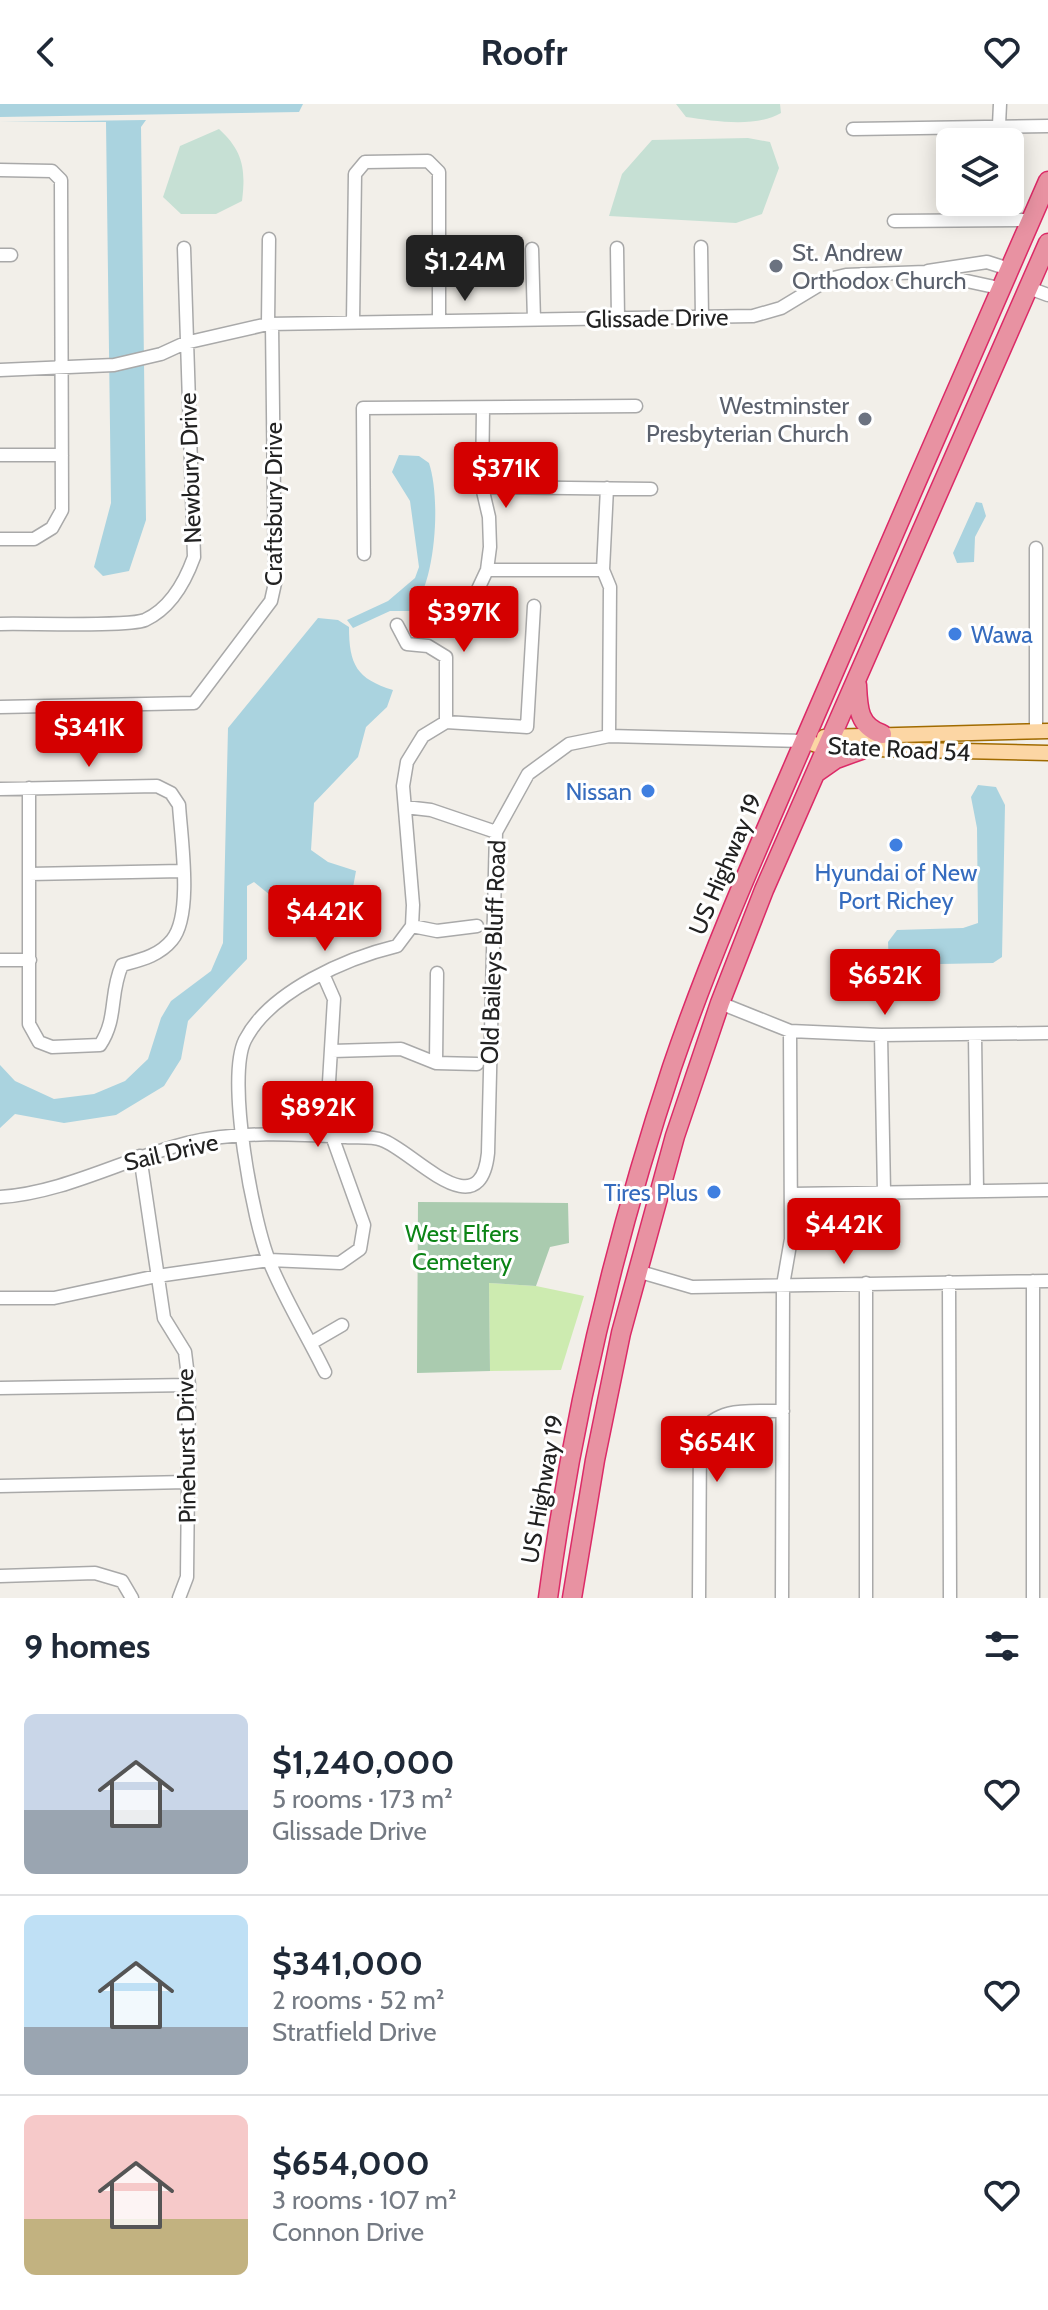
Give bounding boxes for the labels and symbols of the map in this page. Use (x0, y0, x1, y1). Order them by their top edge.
pin: $1.24M (400, 235, 530, 303)
place label: St. Andrew Orthodox Church (792, 238, 967, 295)
marker: St. Andrew Orthodox Church (767, 257, 785, 275)
street label: Glissade Drive (585, 302, 729, 334)
place label: Westminster Presbyterian Church (646, 391, 849, 448)
street label: Newbury Drive (173, 392, 207, 544)
marker: Westminster Presbyterian Church (856, 410, 874, 428)
street label: Craftsbury Drive (259, 422, 288, 586)
pin: $371K (450, 442, 562, 510)
pin: $397K (408, 586, 520, 654)
place label: Wawa (971, 620, 1033, 649)
marker: Wawa (946, 625, 964, 643)
pin: $341K (33, 701, 145, 769)
street label: State Road 54 (827, 731, 971, 767)
place label: Nissan (565, 777, 632, 806)
marker: Nissan (639, 782, 657, 800)
street label: US Highway 19 (682, 789, 768, 939)
marker: Hyundai of New Port Richey (887, 836, 905, 854)
street label: Old Baileys Bluff Road (475, 839, 511, 1065)
place label: Hyundai of New Port Richey (815, 858, 978, 915)
pin: $442K (269, 885, 381, 953)
pin: $652K (829, 949, 941, 1017)
pin: $892K (262, 1081, 374, 1149)
street label: Sail Drive (121, 1127, 221, 1177)
place label: Tires Plus (604, 1178, 698, 1207)
marker: Tires Plus (705, 1183, 723, 1201)
pin: $442K (788, 1198, 900, 1266)
park label: West Elfers Cemetery (405, 1219, 519, 1276)
street label: Pinehurst Drive (170, 1368, 202, 1524)
street label: US Highway 19 (515, 1412, 569, 1566)
pin: $654K (661, 1416, 773, 1484)

